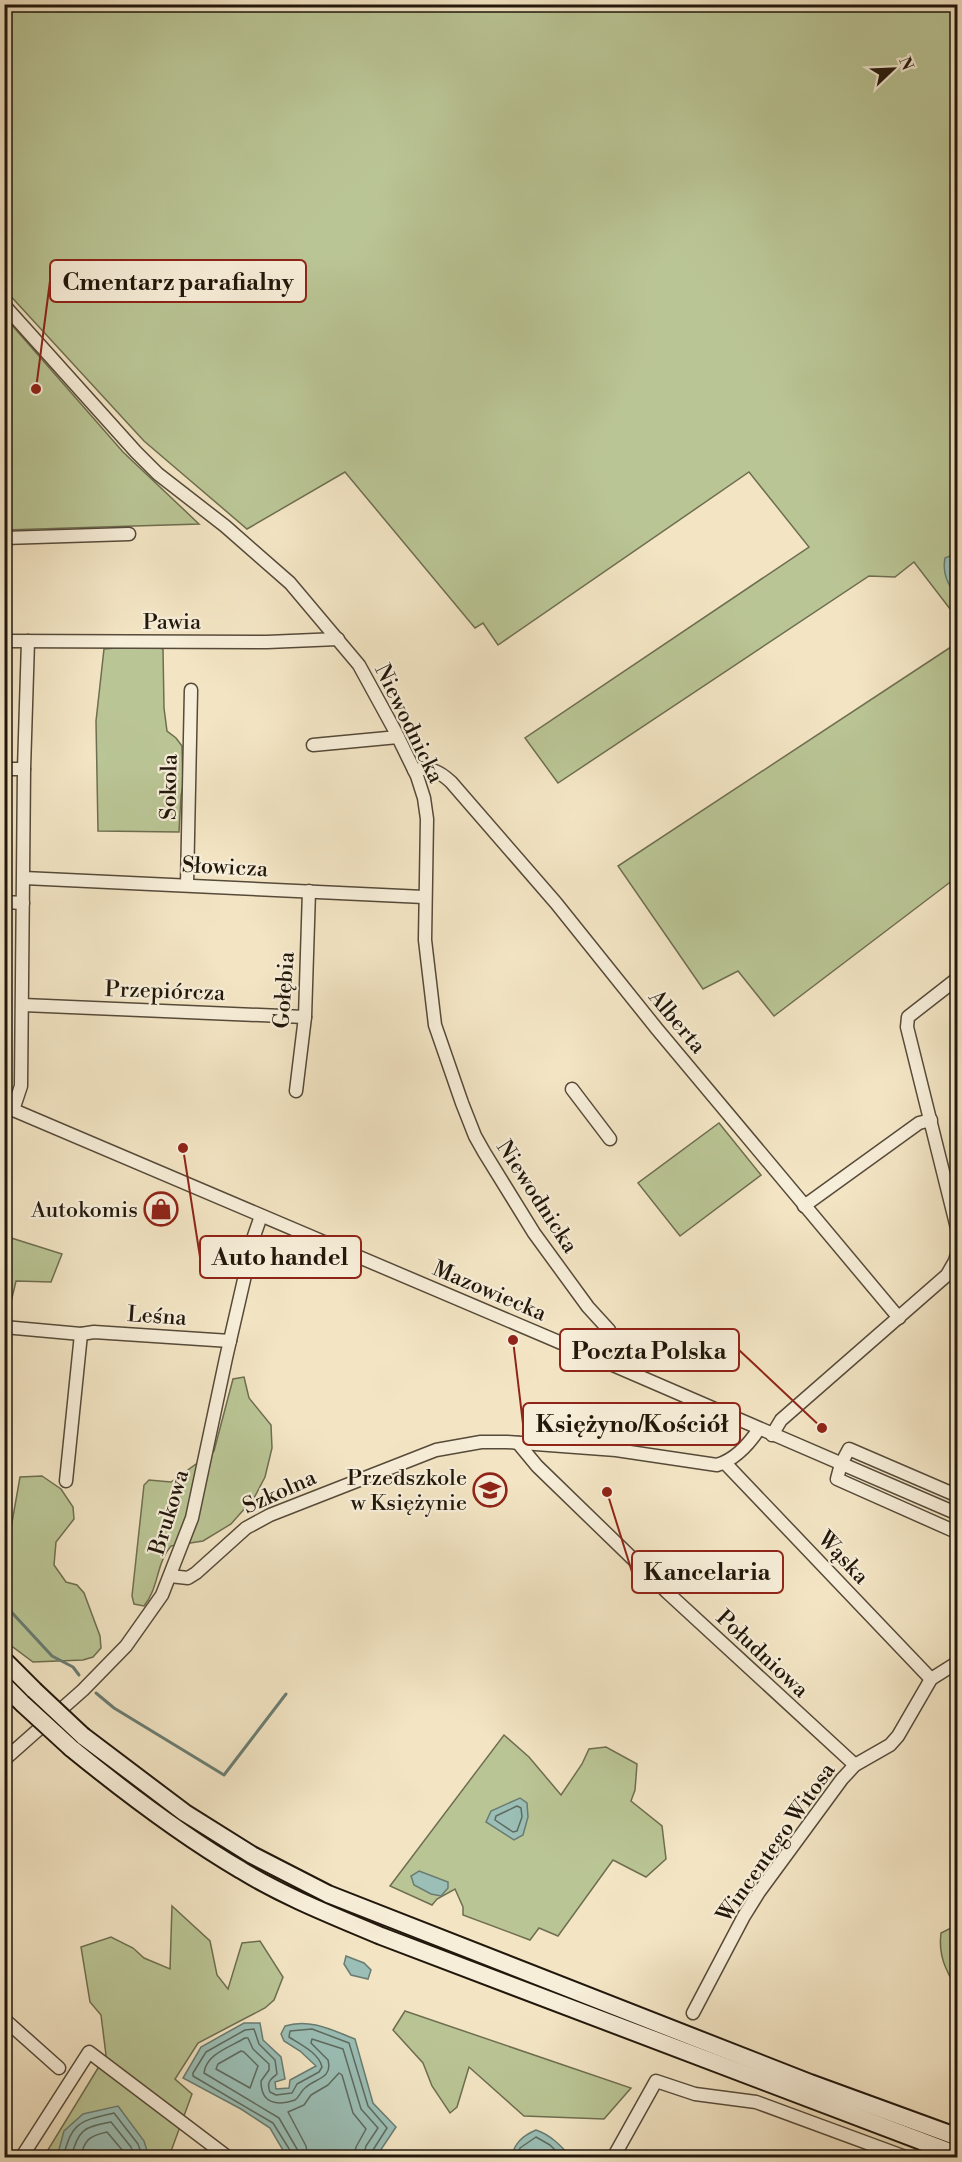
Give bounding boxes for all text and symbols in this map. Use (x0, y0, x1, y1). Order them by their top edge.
north arrow (863, 39, 923, 99)
text: N (894, 54, 918, 74)
callout: Cmentarz parafialny (50, 260, 306, 302)
text: Cmentarz parafialny (62, 268, 295, 298)
street label: Pawia (143, 609, 202, 636)
street label: Niewodnicka (368, 660, 450, 788)
street label: Sokola (155, 753, 184, 820)
street label: Słowicza (181, 852, 270, 883)
street label: Gołębia (268, 950, 301, 1030)
street label: Przepiórcza (104, 976, 227, 1007)
street label: Alberta (642, 984, 712, 1060)
street label: Niewodnicka (490, 1135, 584, 1259)
shop icon: Autokomis (143, 1191, 179, 1227)
place label: Autokomis (30, 1197, 138, 1224)
callout: Auto handel (200, 1236, 361, 1278)
text: Auto handel (210, 1243, 349, 1273)
street label: Mazowiecka (428, 1255, 551, 1328)
street label: Leśna (126, 1301, 188, 1332)
callout: Poczta Polska (560, 1329, 739, 1371)
text: Poczta Polska (571, 1337, 728, 1367)
callout: Księżyno/Kościół (523, 1403, 740, 1445)
text: Księżyno/Kościół (536, 1410, 729, 1440)
street label: Szkolna (239, 1464, 321, 1520)
place label: Przedszkole w Księżynie (347, 1465, 467, 1517)
street label: Brukowa (143, 1466, 195, 1559)
school or university icon: Przedszkole w Księżynie (472, 1472, 508, 1508)
street label: Wąska (811, 1525, 875, 1591)
callout: Kancelaria (632, 1551, 783, 1593)
text: Kancelaria (643, 1558, 772, 1588)
street label: Południowa (710, 1605, 814, 1704)
street label: Wincentego Witosa (710, 1757, 842, 1929)

